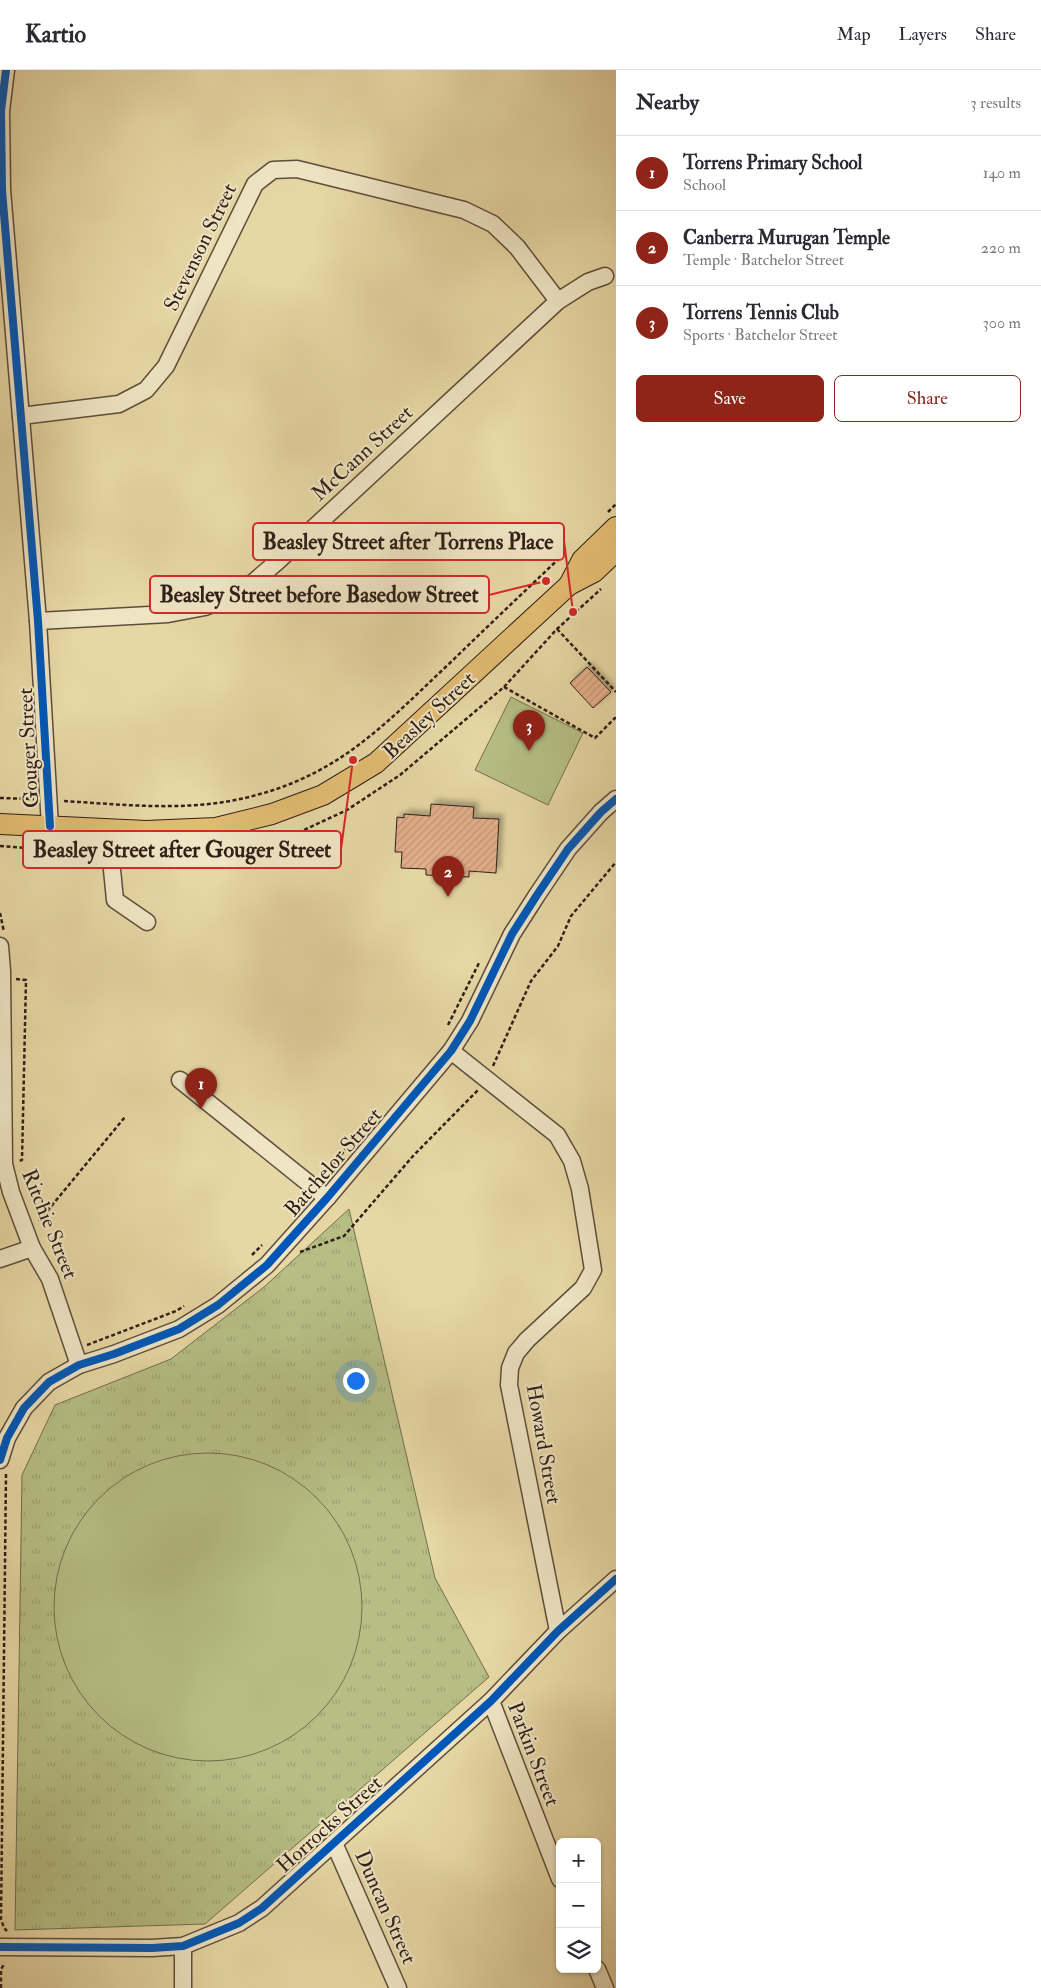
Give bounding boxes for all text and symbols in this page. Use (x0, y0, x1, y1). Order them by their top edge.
text: Kartio (25, 19, 86, 50)
text: Map (837, 23, 871, 46)
text: Layers (899, 23, 947, 46)
text: Share (975, 23, 1016, 46)
text: Nearby (636, 89, 699, 116)
text: 3 results (970, 93, 1021, 113)
text: Torrens Primary School (683, 151, 863, 175)
text: 1 (649, 163, 655, 183)
text: 140 m (983, 163, 1021, 183)
text: School (683, 175, 726, 195)
street label: Stevenson Street (158, 179, 243, 316)
text: Canberra Murugan Temple (683, 226, 890, 250)
text: 2 (648, 238, 656, 258)
text: 220 m (981, 238, 1021, 258)
text: Temple · Batchelor Street (683, 250, 844, 270)
text: Torrens Tennis Club (683, 301, 839, 325)
text: 3 (649, 313, 655, 333)
text: 300 m (983, 313, 1021, 333)
text: Sports · Batchelor Street (683, 325, 838, 345)
button: Save (636, 375, 824, 422)
button: Share (834, 375, 1021, 422)
street label: McCann Street (306, 399, 419, 507)
callout: Beasley Street after Torrens Place (253, 523, 564, 560)
text: Beasley Street after Torrens Place (263, 528, 554, 557)
callout: Beasley Street before Basedow Street (150, 576, 489, 613)
text: Beasley Street before Basedow Street (159, 581, 479, 610)
street label: Beasley Street (377, 666, 481, 765)
street label: Gouger Street (12, 687, 45, 809)
pin: 3 (513, 710, 545, 751)
callout: Beasley Street after Gouger Street (23, 831, 341, 868)
text: Beasley Street after Gouger Street (33, 836, 332, 865)
pin: 2 (432, 856, 464, 897)
pin: 1 (185, 1068, 217, 1109)
street label: Batchelor Street (279, 1102, 388, 1222)
street label: Ritchie Street (15, 1165, 84, 1283)
your location (343, 1368, 369, 1394)
street label: Howard Street (520, 1382, 567, 1506)
street label: Parkin Street (501, 1698, 566, 1810)
street label: Horrocks Street (271, 1770, 388, 1879)
map controls (556, 1838, 601, 1973)
button: + (556, 1838, 601, 1883)
street label: Duncan Street (348, 1846, 423, 1968)
button: − (556, 1883, 601, 1928)
button: layers (556, 1928, 601, 1973)

